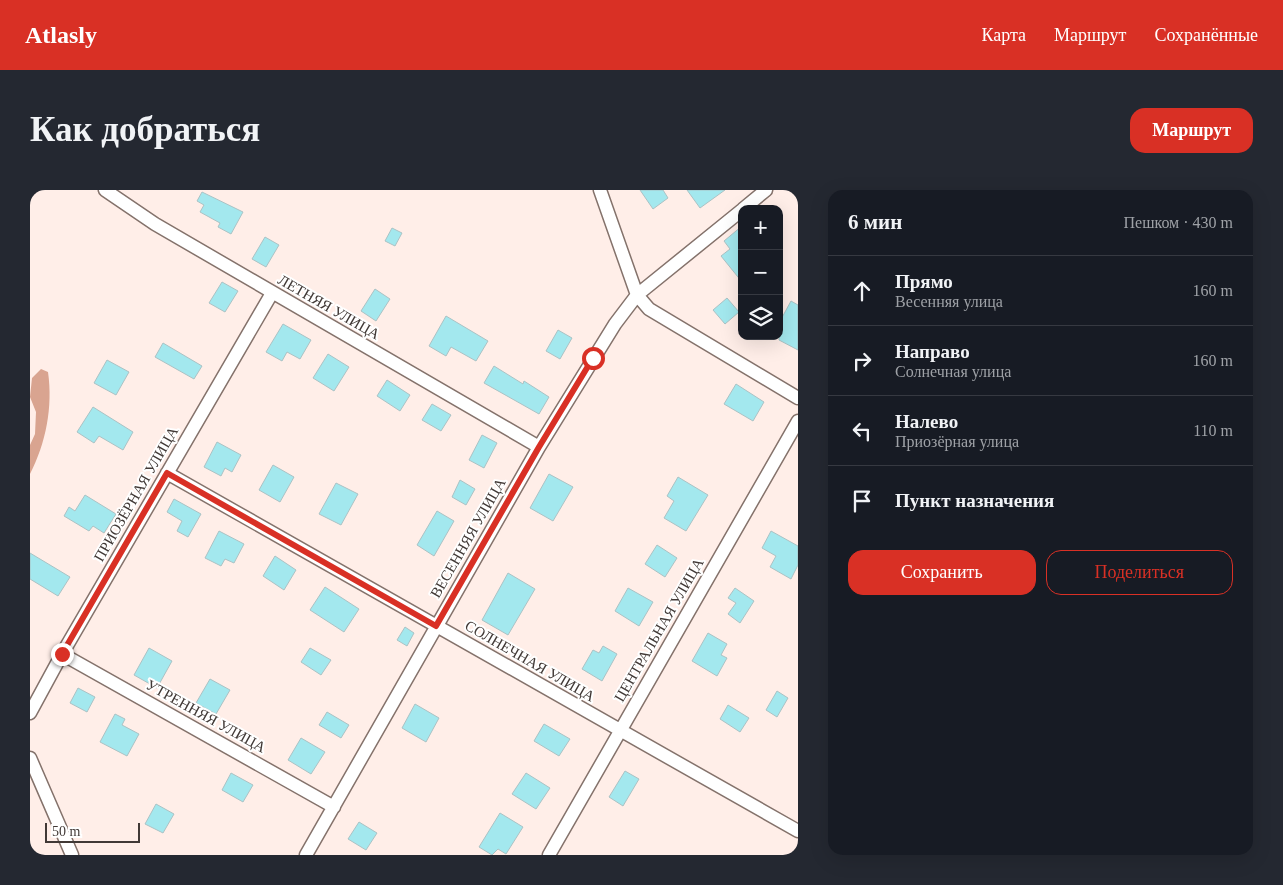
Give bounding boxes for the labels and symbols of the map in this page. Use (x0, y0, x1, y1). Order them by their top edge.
street label: ЛЕТНЯЯ УЛИЦА (275, 271, 383, 343)
route start (582, 347, 605, 370)
street label: ПРИОЗЁРНАЯ УЛИЦА (91, 424, 181, 564)
street label: ВЕСЕННЯЯ УЛИЦА (427, 475, 509, 601)
street label: ЦЕНТРАЛЬНАЯ УЛИЦА (611, 555, 707, 705)
street label: СОЛНЕЧНАЯ УЛИЦА (462, 617, 598, 705)
route end (51, 643, 74, 666)
street label: УТРЕННЯЯ УЛИЦА (143, 676, 269, 756)
scale bar (45, 820, 140, 843)

